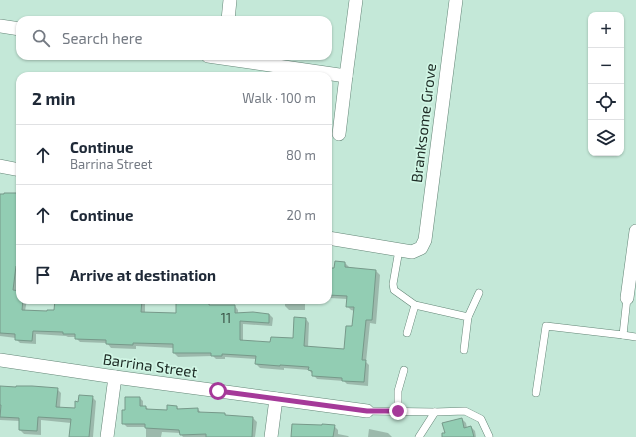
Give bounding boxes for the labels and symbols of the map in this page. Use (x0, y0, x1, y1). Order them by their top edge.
street label: Branksome Grove (407, 62, 439, 184)
house number: 11 (221, 310, 231, 326)
street label: Barrina Street (102, 349, 199, 381)
route start (209, 382, 227, 400)
route end (389, 402, 407, 420)

